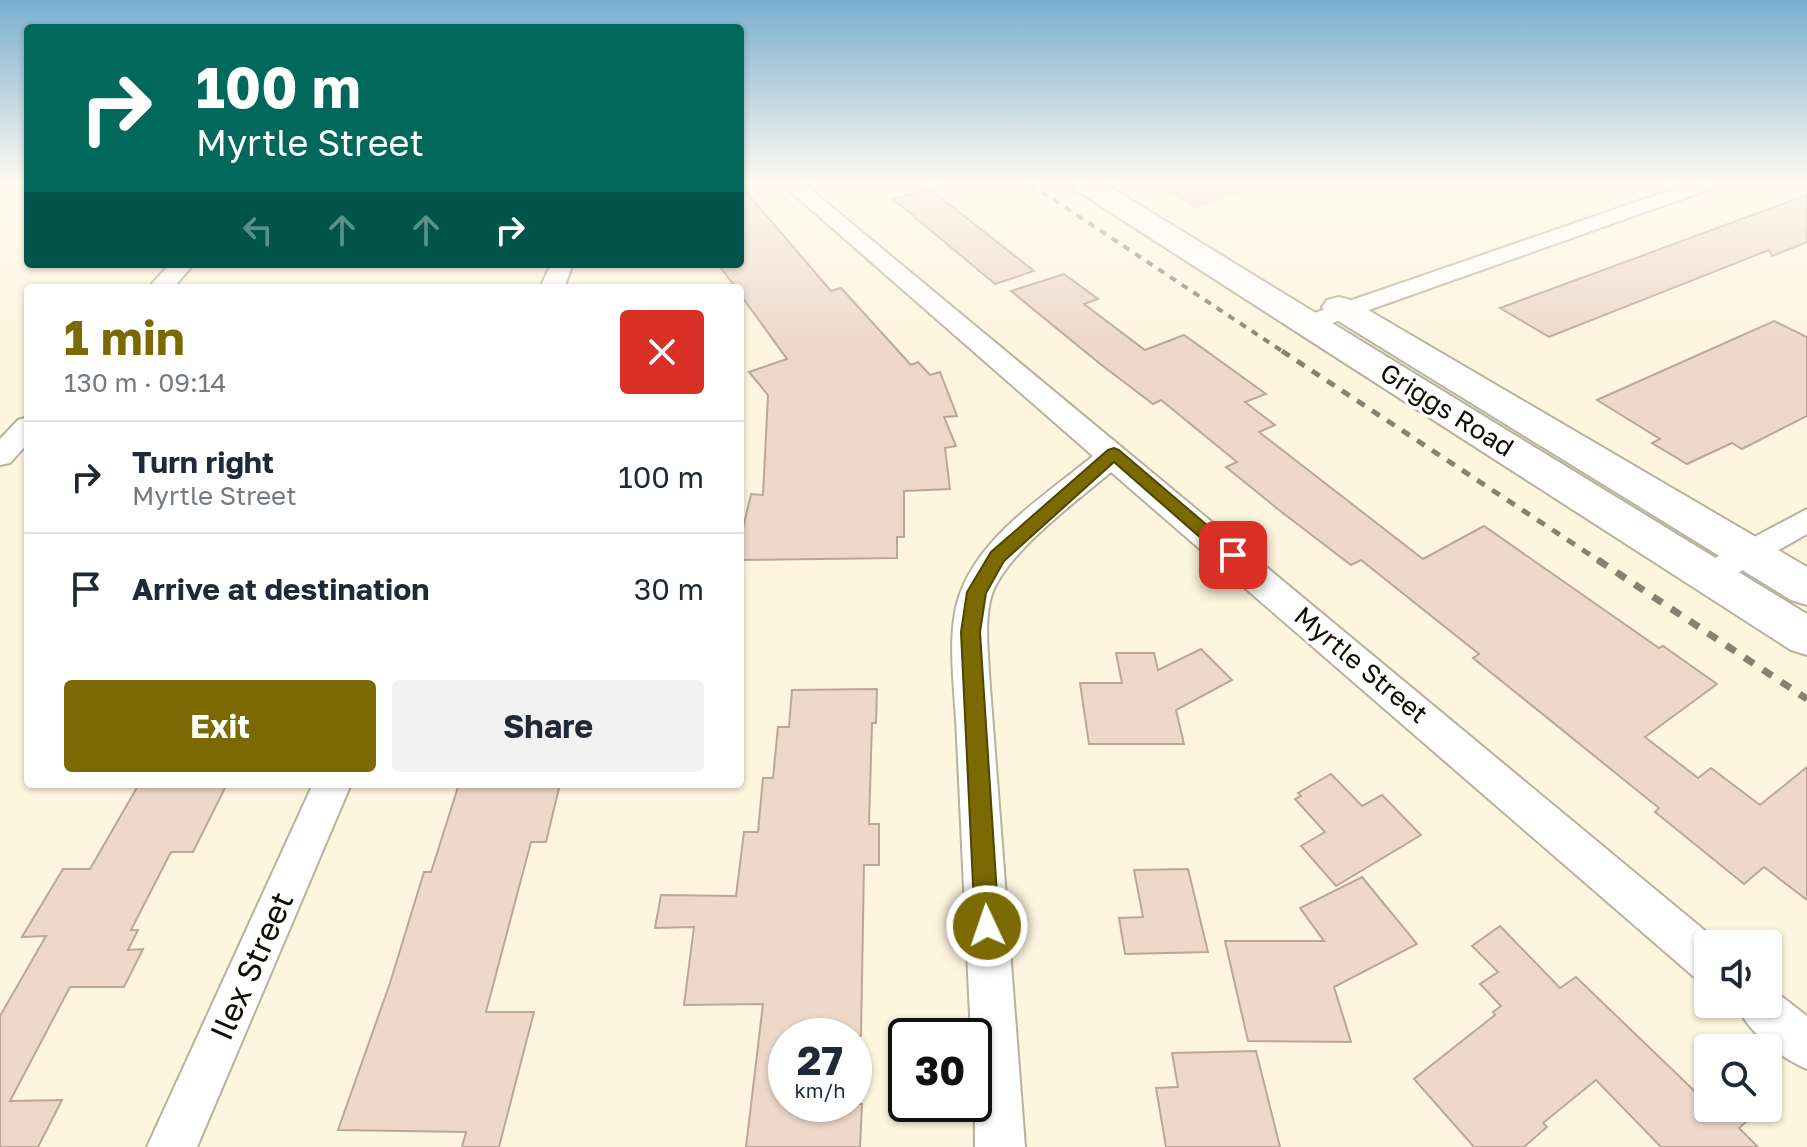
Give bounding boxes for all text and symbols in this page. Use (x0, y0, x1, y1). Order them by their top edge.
text: 100 m (196, 53, 361, 120)
icon: right (64, 56, 168, 160)
text: Myrtle Street (196, 121, 424, 164)
icon: left (236, 208, 280, 252)
icon: ahead (320, 208, 364, 252)
icon: ahead (404, 208, 448, 252)
icon: right (488, 208, 532, 252)
text: 1 min (64, 308, 185, 366)
button: close (620, 310, 704, 394)
street label: Griggs Road (1375, 356, 1520, 463)
text: 130 m · 09:14 (64, 367, 226, 398)
text: Turn right (132, 444, 274, 480)
icon: right (64, 455, 108, 499)
text: 100 m (618, 459, 704, 495)
text: Myrtle Street (132, 480, 297, 511)
pin (1199, 521, 1267, 589)
icon: arrive (1211, 533, 1255, 577)
icon: arrive (64, 567, 108, 611)
text: Arrive at destination (132, 571, 429, 607)
text: 30 m (634, 571, 704, 607)
street label: Myrtle Street (1288, 600, 1434, 729)
button: Exit (64, 680, 376, 772)
button: Share (392, 680, 704, 772)
position arrow (945, 884, 1029, 968)
street label: Ilex Street (202, 886, 301, 1046)
map controls (1694, 930, 1782, 1122)
button: sound (1694, 930, 1782, 1018)
speed limit sign: 30 (888, 1018, 992, 1122)
button: search (1694, 1034, 1782, 1122)
text: 27 (797, 1036, 843, 1084)
text: km/h (795, 1078, 845, 1102)

